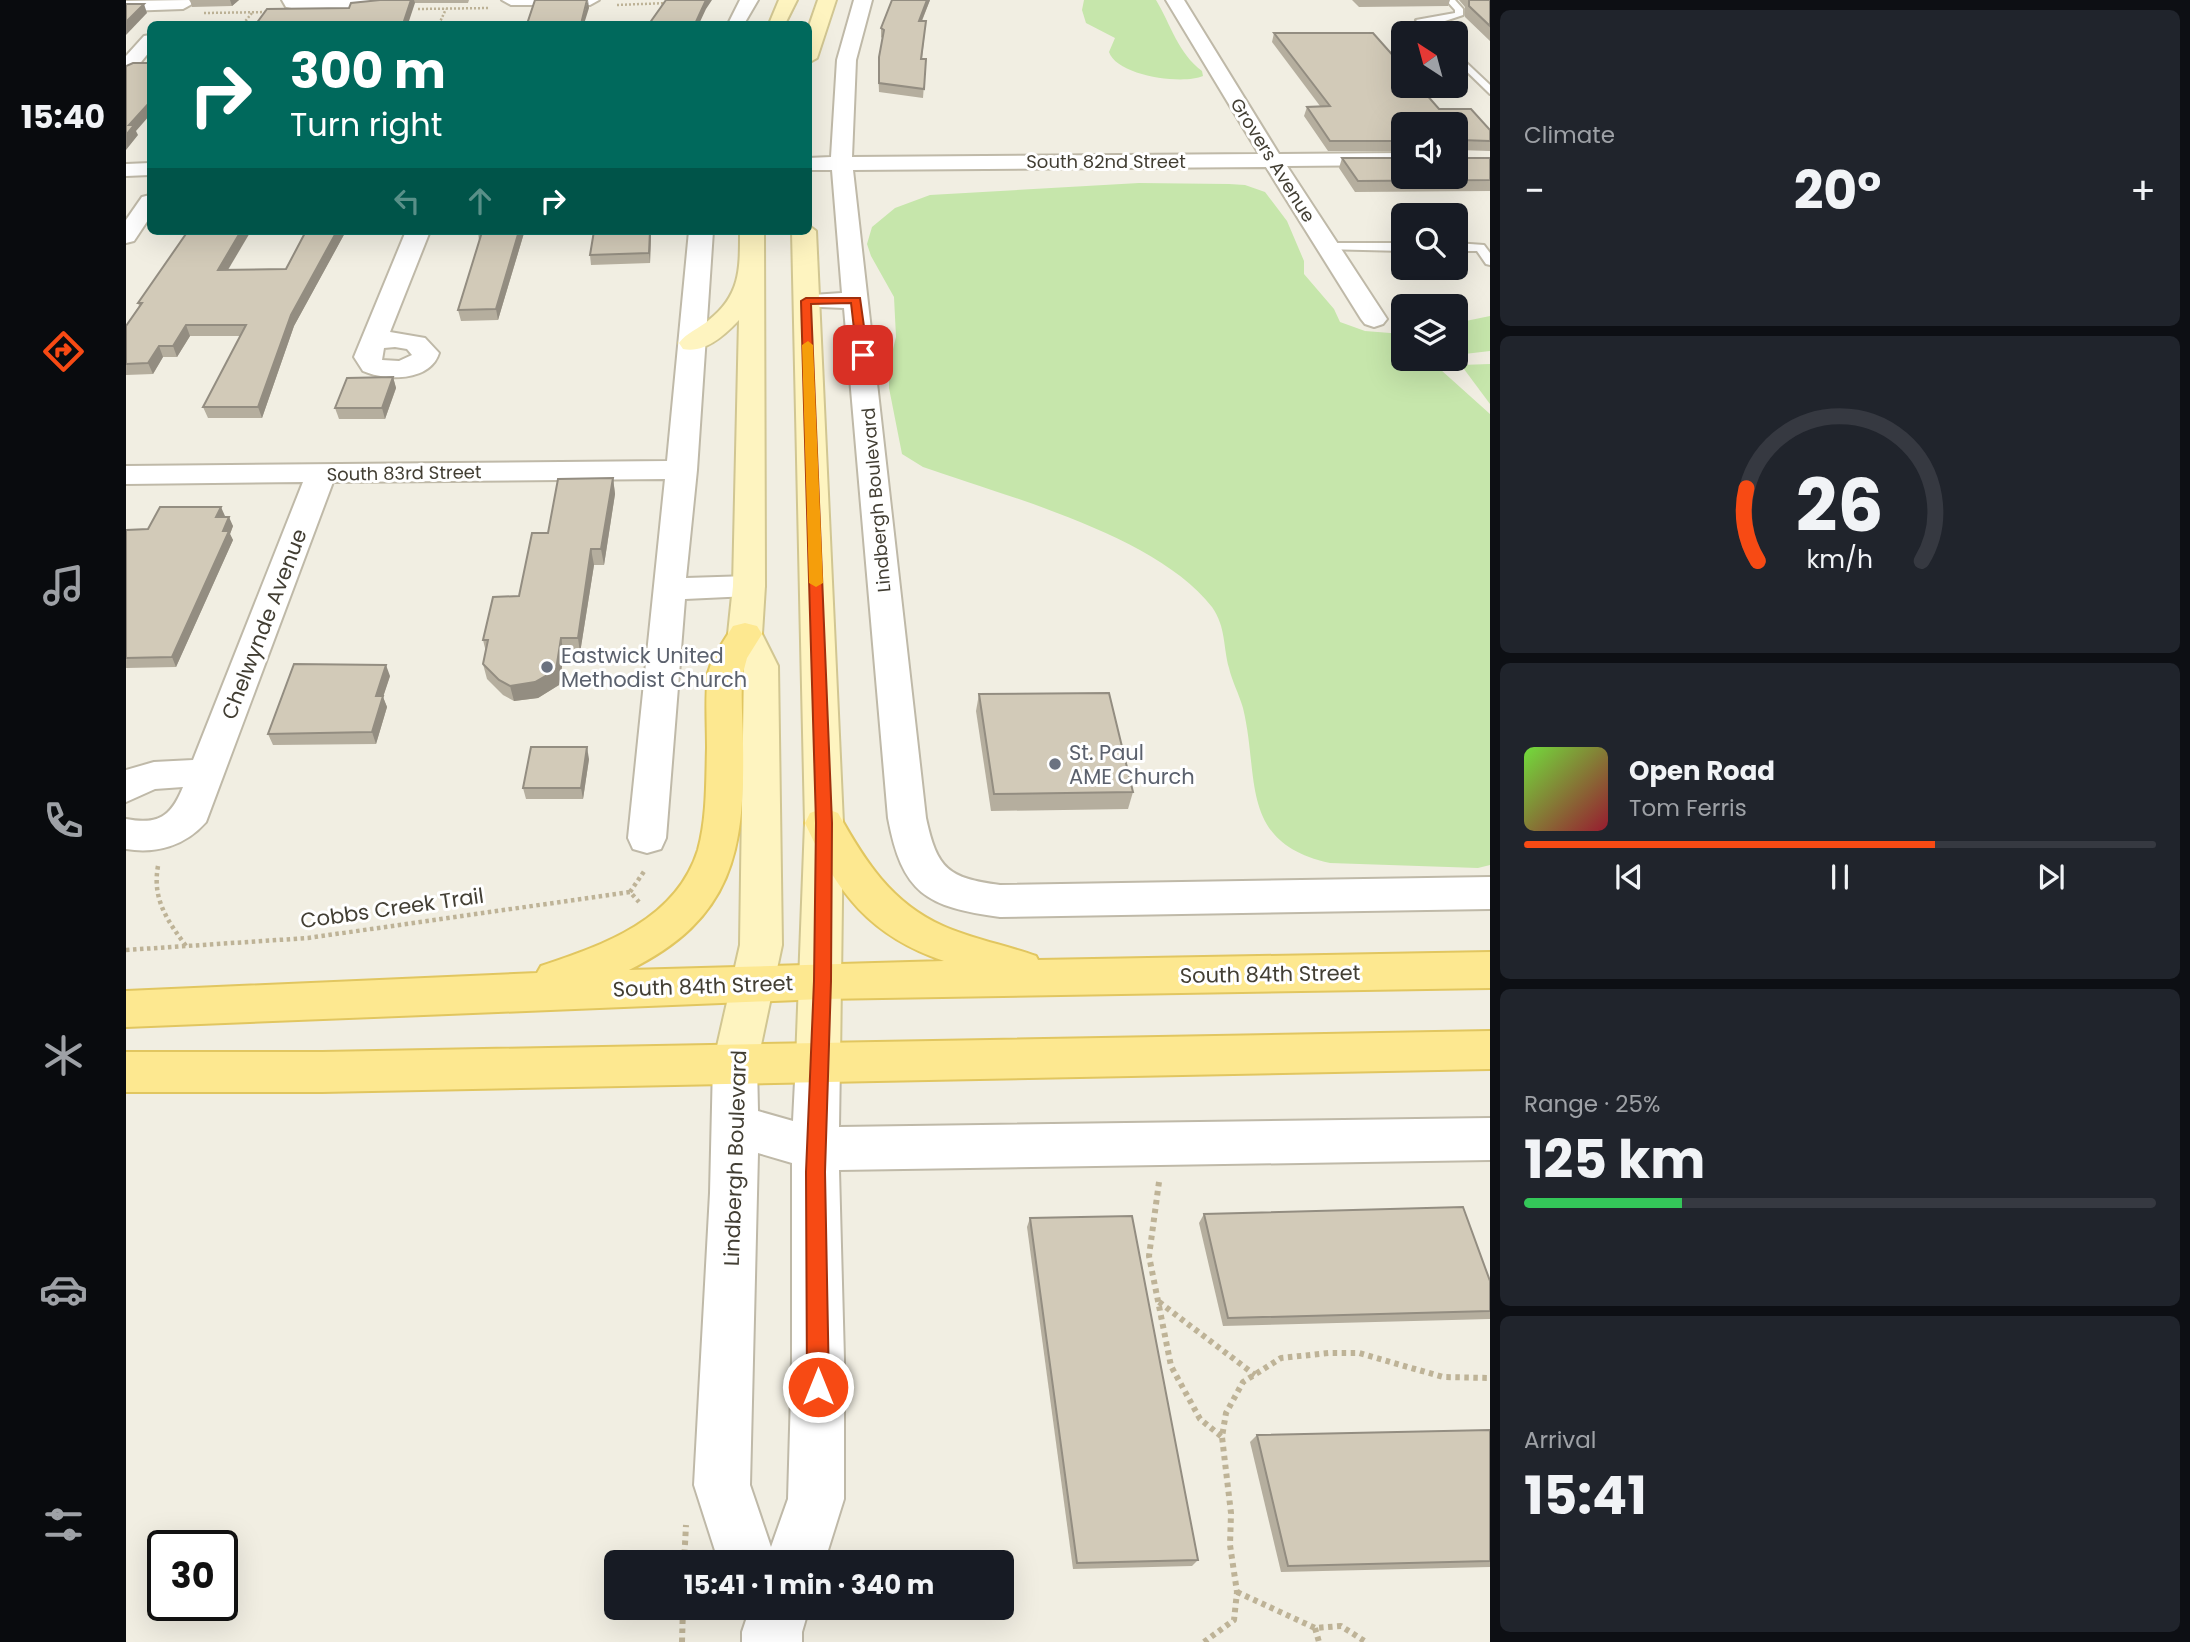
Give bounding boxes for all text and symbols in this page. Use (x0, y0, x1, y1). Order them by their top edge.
north arrow (1391, 21, 1468, 98)
map controls (1391, 21, 1468, 371)
text: 300 m (290, 37, 446, 105)
icon: right (175, 49, 266, 140)
street label: Grovers Avenue (1225, 93, 1321, 227)
text: 15:40 (21, 94, 105, 139)
text: Turn right (290, 102, 442, 147)
button: sound (1391, 112, 1468, 189)
text: Climate (1524, 119, 1615, 151)
street label: South 82nd Street (1026, 149, 1186, 174)
text: 20° (1794, 154, 1881, 227)
text: − (1524, 164, 1545, 217)
text: + (2130, 164, 2156, 217)
icon: left (388, 182, 426, 220)
icon: ahead (461, 182, 499, 220)
icon: right (534, 182, 572, 220)
button: search (1391, 203, 1468, 280)
button: layers (1391, 294, 1468, 371)
pin (833, 325, 893, 385)
icon: directions (39, 327, 88, 376)
icon: arrive (844, 336, 882, 374)
street label: Lindbergh Boulevard (855, 407, 897, 593)
text: 26 (1796, 455, 1884, 556)
street label: South 83rd Street (326, 459, 482, 487)
street label: Chelwynde Avenue (214, 525, 314, 723)
text: km/h (1807, 541, 1873, 576)
icon: music (39, 561, 88, 610)
place label: Eastwick United Methodist Church (561, 641, 747, 694)
marker: Eastwick United Methodist Church (539, 659, 555, 675)
place label: St. Paul AME Church (1069, 738, 1195, 791)
text: Open Road (1629, 753, 1775, 789)
marker: St. Paul AME Church (1047, 756, 1063, 772)
text: Tom Ferris (1629, 792, 1747, 824)
icon: phone (39, 796, 88, 845)
icon: previous (1610, 858, 1648, 896)
icon: pause (1821, 858, 1859, 896)
icon: next (2032, 858, 2070, 896)
street label: Cobbs Creek Trail (298, 881, 486, 935)
street label: South 84th Street (1179, 958, 1361, 990)
street label: South 84th Street (612, 968, 794, 1004)
icon: climate (39, 1031, 88, 1080)
street label: Lindbergh Boulevard (717, 1049, 753, 1267)
text: Range · 25% (1524, 1088, 1660, 1120)
text: 125 km (1524, 1123, 1705, 1196)
icon: car (39, 1265, 88, 1314)
position arrow (781, 1350, 855, 1424)
text: Arrival (1524, 1424, 1596, 1456)
text: 15:41 (1524, 1459, 1647, 1532)
icon: filters (39, 1500, 88, 1549)
speed limit sign: 30 (147, 1530, 238, 1621)
text: 15:41 · 1 min · 340 m (684, 1567, 934, 1603)

